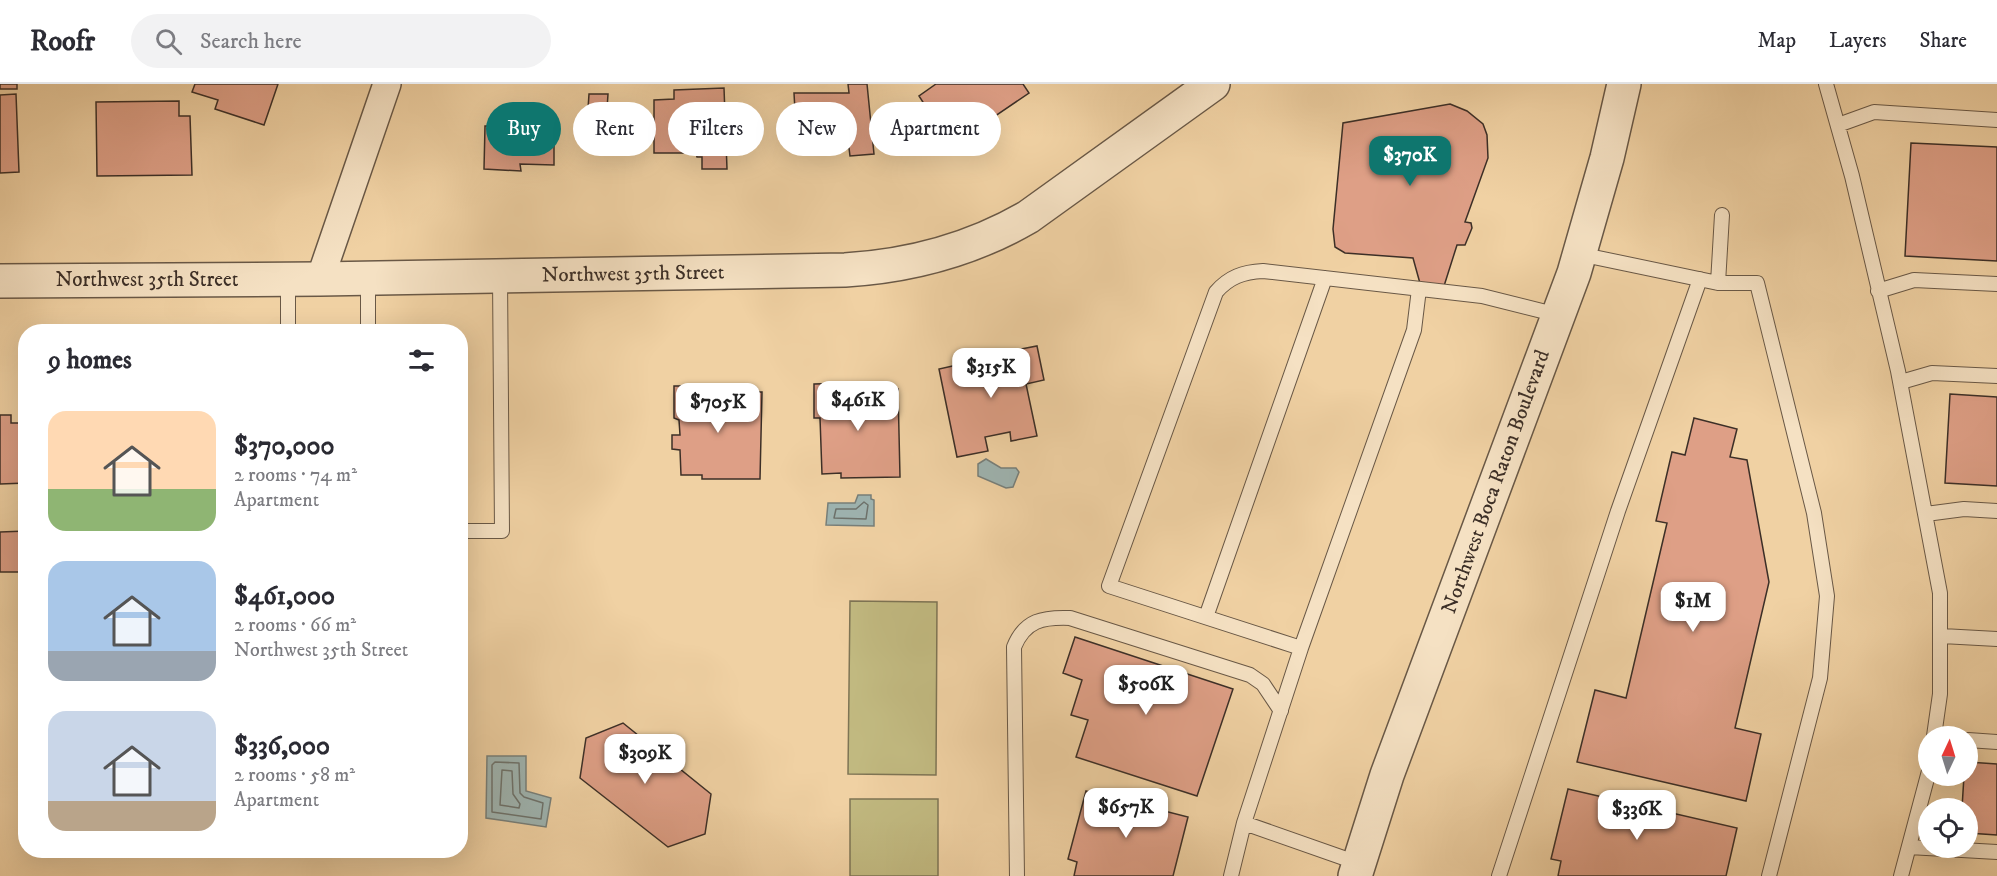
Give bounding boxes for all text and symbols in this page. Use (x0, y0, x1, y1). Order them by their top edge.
search box (131, 14, 551, 68)
text: Roofr (30, 24, 95, 59)
icon: search (152, 25, 185, 58)
text: Search here (200, 28, 302, 55)
text: Map (1757, 28, 1796, 54)
text: Layers (1829, 28, 1887, 54)
text: Share (1920, 28, 1967, 54)
chip: Buy (486, 102, 561, 156)
chip: Rent (573, 102, 656, 156)
chip: Filters (668, 102, 764, 156)
chip: New (776, 102, 857, 156)
chip: Apartment (869, 102, 1001, 156)
pin: $370K (1368, 136, 1452, 187)
text: $370K (1383, 143, 1437, 168)
street label: Northwest 35th Street (541, 259, 725, 289)
street label: Northwest 35th Street (56, 267, 239, 293)
text: 9 homes (48, 344, 132, 377)
icon: filters (405, 344, 438, 377)
street label: Northwest Boca Raton Boulevard (1436, 346, 1556, 618)
pin: $315K (949, 348, 1033, 399)
text: $315K (966, 355, 1016, 380)
pin: $461K (816, 381, 900, 432)
pin: $705K (676, 383, 760, 434)
text: $461K (831, 388, 885, 413)
text: $705K (690, 390, 746, 415)
text: $370,000 (234, 430, 335, 463)
icon: home (96, 435, 168, 507)
text: 2 rooms · 74 m² (234, 463, 357, 488)
text: Apartment (234, 488, 319, 513)
text: $461,000 (234, 580, 335, 613)
pin: $1M (1664, 582, 1722, 633)
icon: home (96, 585, 168, 657)
text: $1M (1675, 589, 1711, 614)
text: 2 rooms · 66 m² (234, 613, 356, 638)
text: Northwest 35th Street (234, 638, 408, 663)
pin: $506K (1104, 665, 1188, 716)
text: $506K (1118, 672, 1174, 697)
north arrow (1918, 726, 1978, 786)
map controls (1918, 726, 1978, 858)
text: $336,000 (234, 730, 330, 763)
pin: $309K (603, 734, 687, 785)
icon: home (96, 735, 168, 807)
text: $309K (618, 741, 672, 766)
text: 2 rooms · 58 m² (234, 763, 355, 788)
text: Apartment (234, 788, 319, 813)
pin: $657K (1084, 788, 1168, 839)
pin: $336K (1595, 790, 1679, 841)
text: $657K (1098, 795, 1154, 820)
text: $336K (1612, 797, 1662, 822)
button: locate (1918, 798, 1978, 858)

